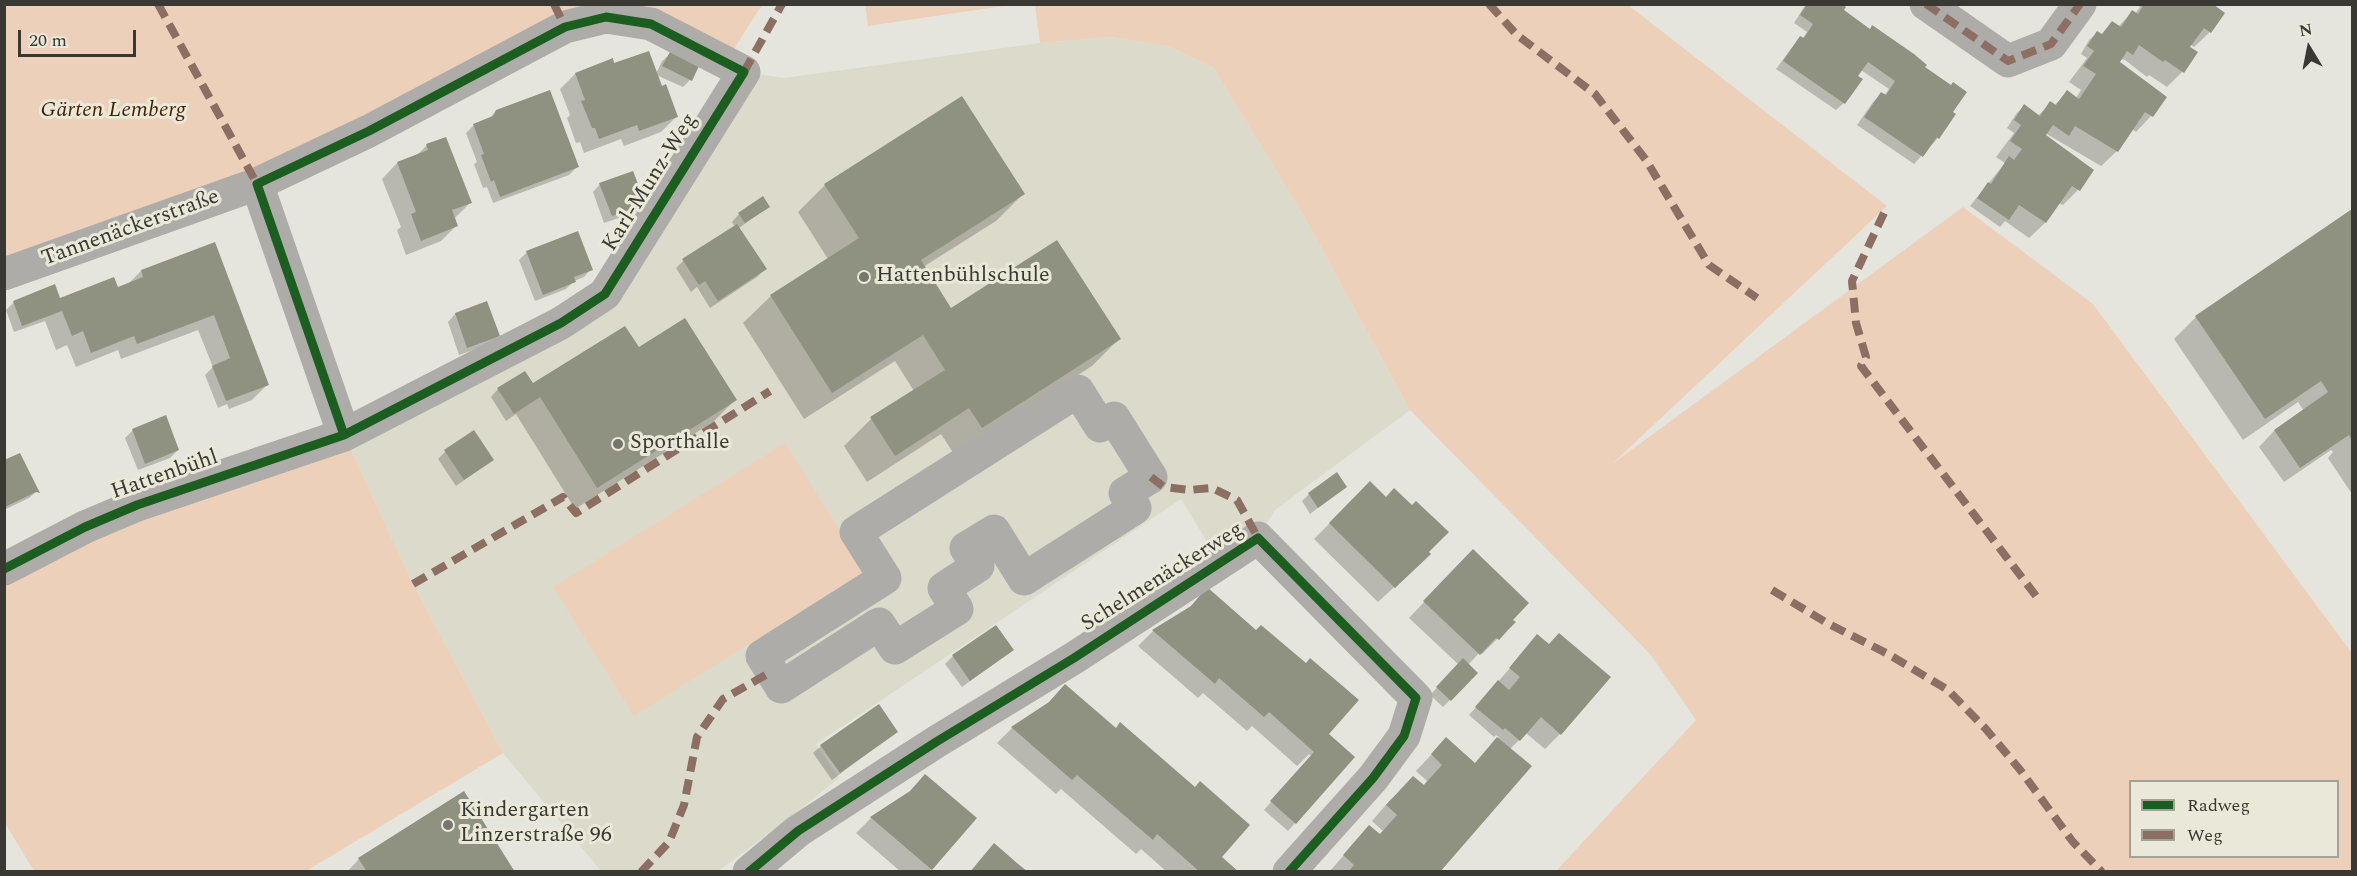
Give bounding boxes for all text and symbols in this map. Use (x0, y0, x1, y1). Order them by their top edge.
text: N (2297, 17, 2314, 43)
scale bar (21, 18, 140, 56)
north arrow (2279, 18, 2339, 78)
text: 20 m (29, 27, 67, 54)
park label: Gärten Lemberg (40, 99, 186, 125)
street label: Karl-Munz-Weg (598, 109, 704, 257)
street label: Tannenäckerstraße (39, 185, 223, 273)
place label: Hattenbühlschule (876, 264, 1050, 290)
marker: Hattenbühlschule (857, 270, 871, 284)
place label: Sporthalle (630, 431, 730, 457)
marker: Sporthalle (611, 437, 625, 451)
street label: Hattenbühl (108, 445, 222, 507)
street label: Schelmenäckerweg (1077, 517, 1249, 639)
legend (2129, 780, 2339, 858)
text: Radweg (2187, 792, 2250, 819)
place label: Kindergarten Linzerstraße 96 (460, 799, 612, 850)
marker: Kindergarten Linzerstraße 96 (441, 818, 455, 832)
text: Weg (2187, 822, 2223, 849)

